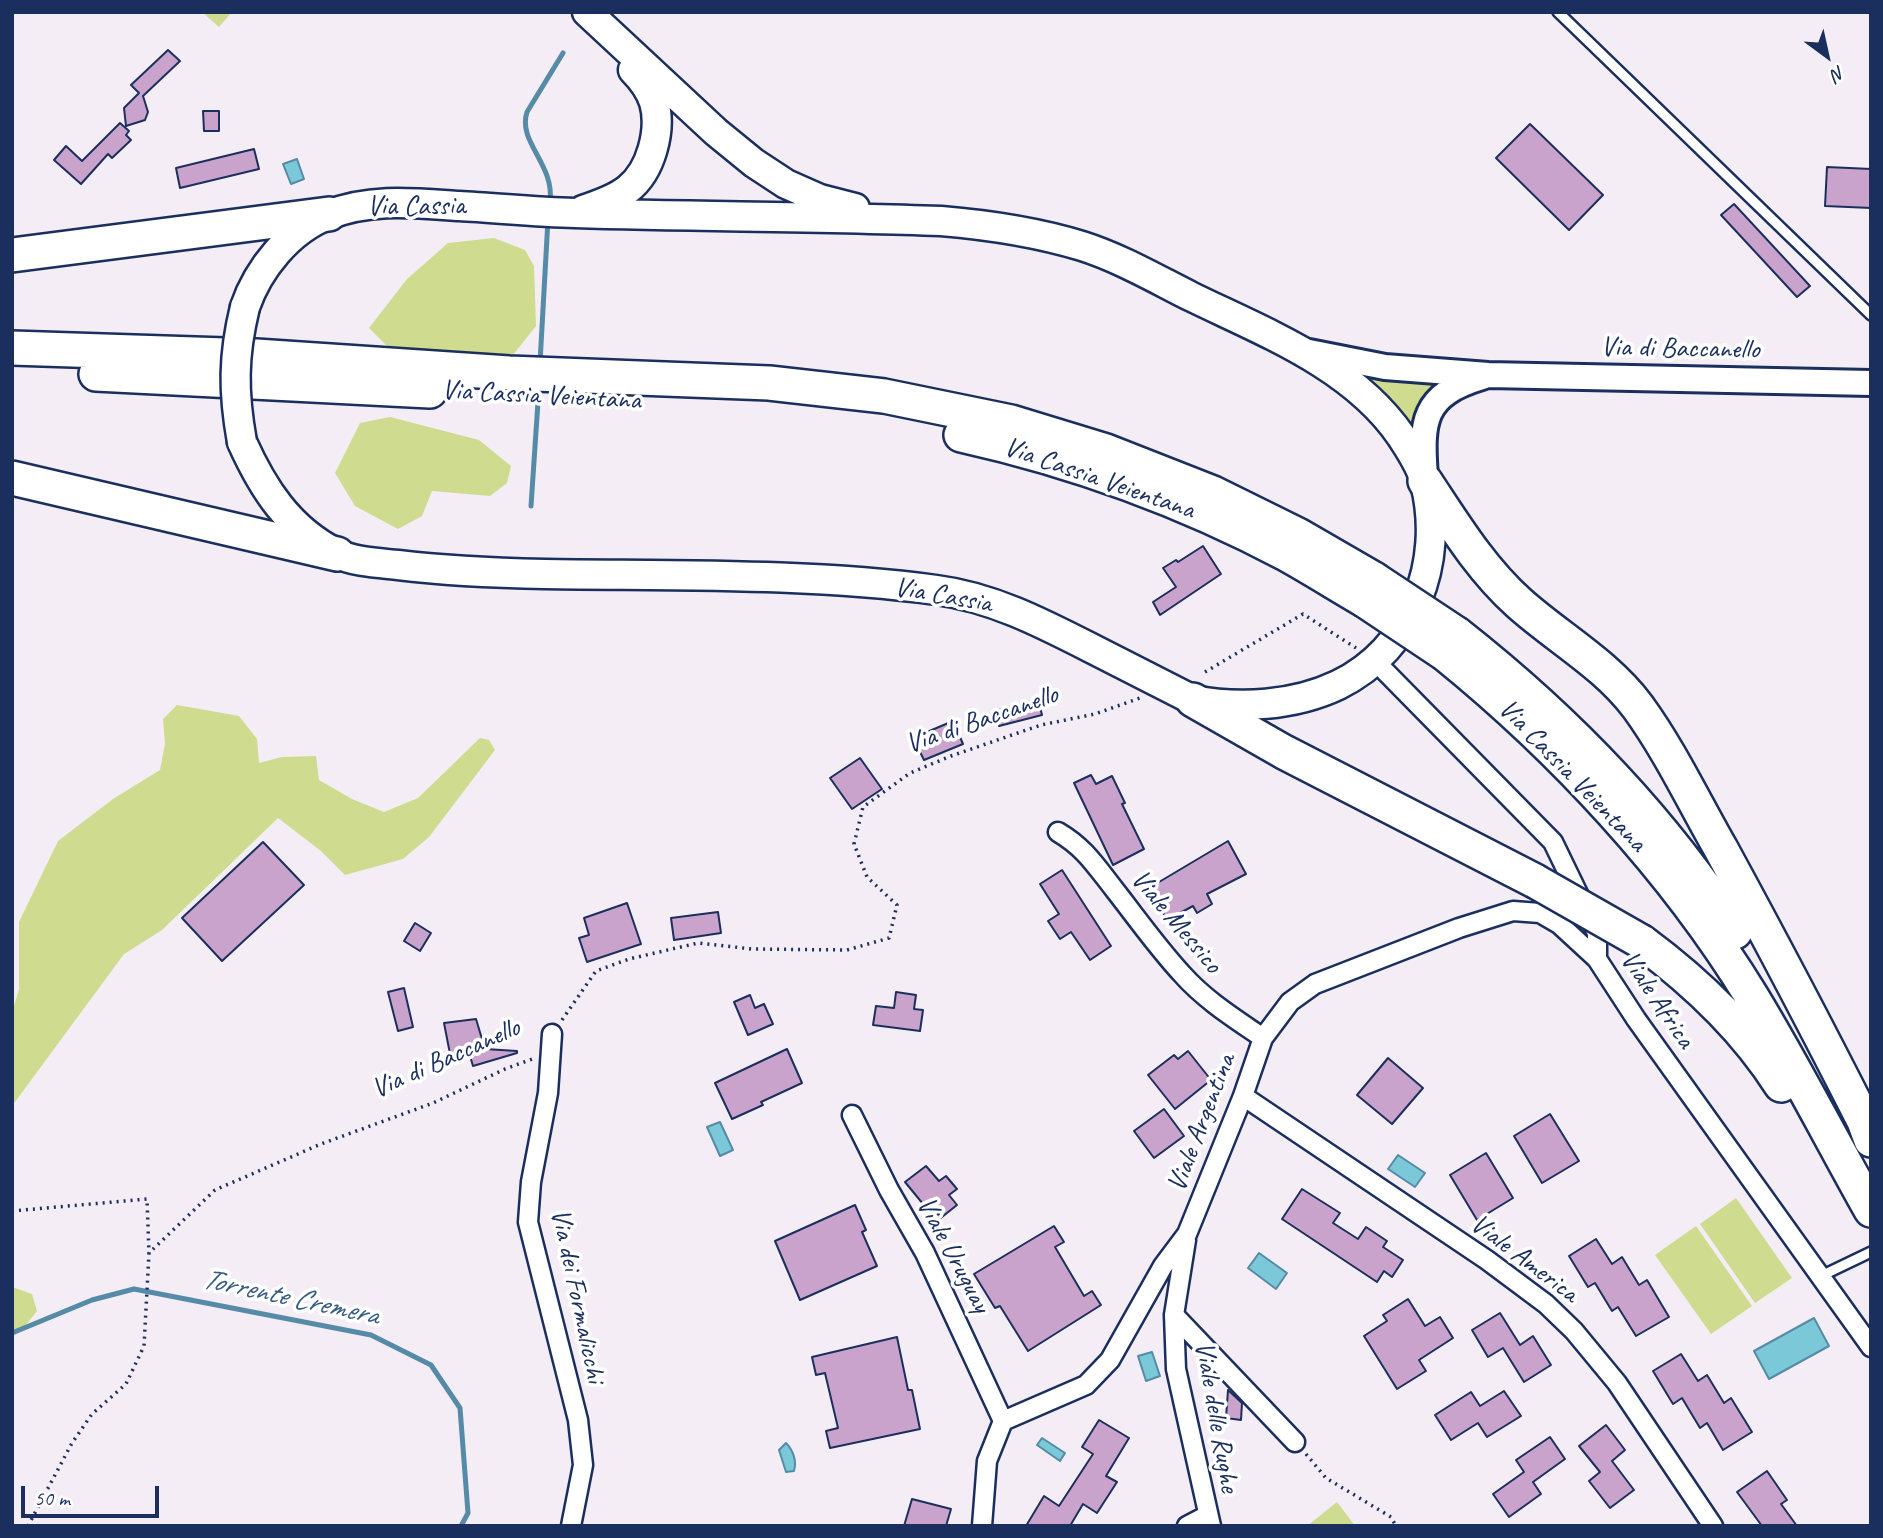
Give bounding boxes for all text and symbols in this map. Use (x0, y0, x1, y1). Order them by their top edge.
north arrow (1792, 21, 1862, 91)
text: N (1827, 60, 1850, 87)
street label: Via Cassia (367, 190, 465, 224)
street label: Via di Baccanello (1600, 331, 1760, 367)
street label: Via Cassia Veientana (441, 374, 641, 418)
street label: Via Cassia Veientana (999, 431, 1199, 527)
street label: Via Cassia (892, 571, 994, 621)
street label: Via di Baccanello (901, 678, 1063, 762)
street label: Via Cassia Veientana (1491, 693, 1653, 859)
street label: Viale Messico (1123, 863, 1229, 981)
street label: Viale Africa (1612, 945, 1702, 1055)
street label: Via di Baccanello (367, 1011, 525, 1107)
street label: Viale Argentina (1160, 1049, 1244, 1197)
street label: Viale Uruguay (909, 1191, 997, 1319)
street label: Via dei Formalicchi (542, 1206, 612, 1386)
street label: Viale America (1463, 1207, 1585, 1311)
water label: Torrente Cremera (199, 1262, 381, 1334)
street label: Viale delle Rughe (1186, 1339, 1246, 1495)
scale bar (24, 1472, 163, 1516)
text: 50 m (34, 1485, 70, 1511)

